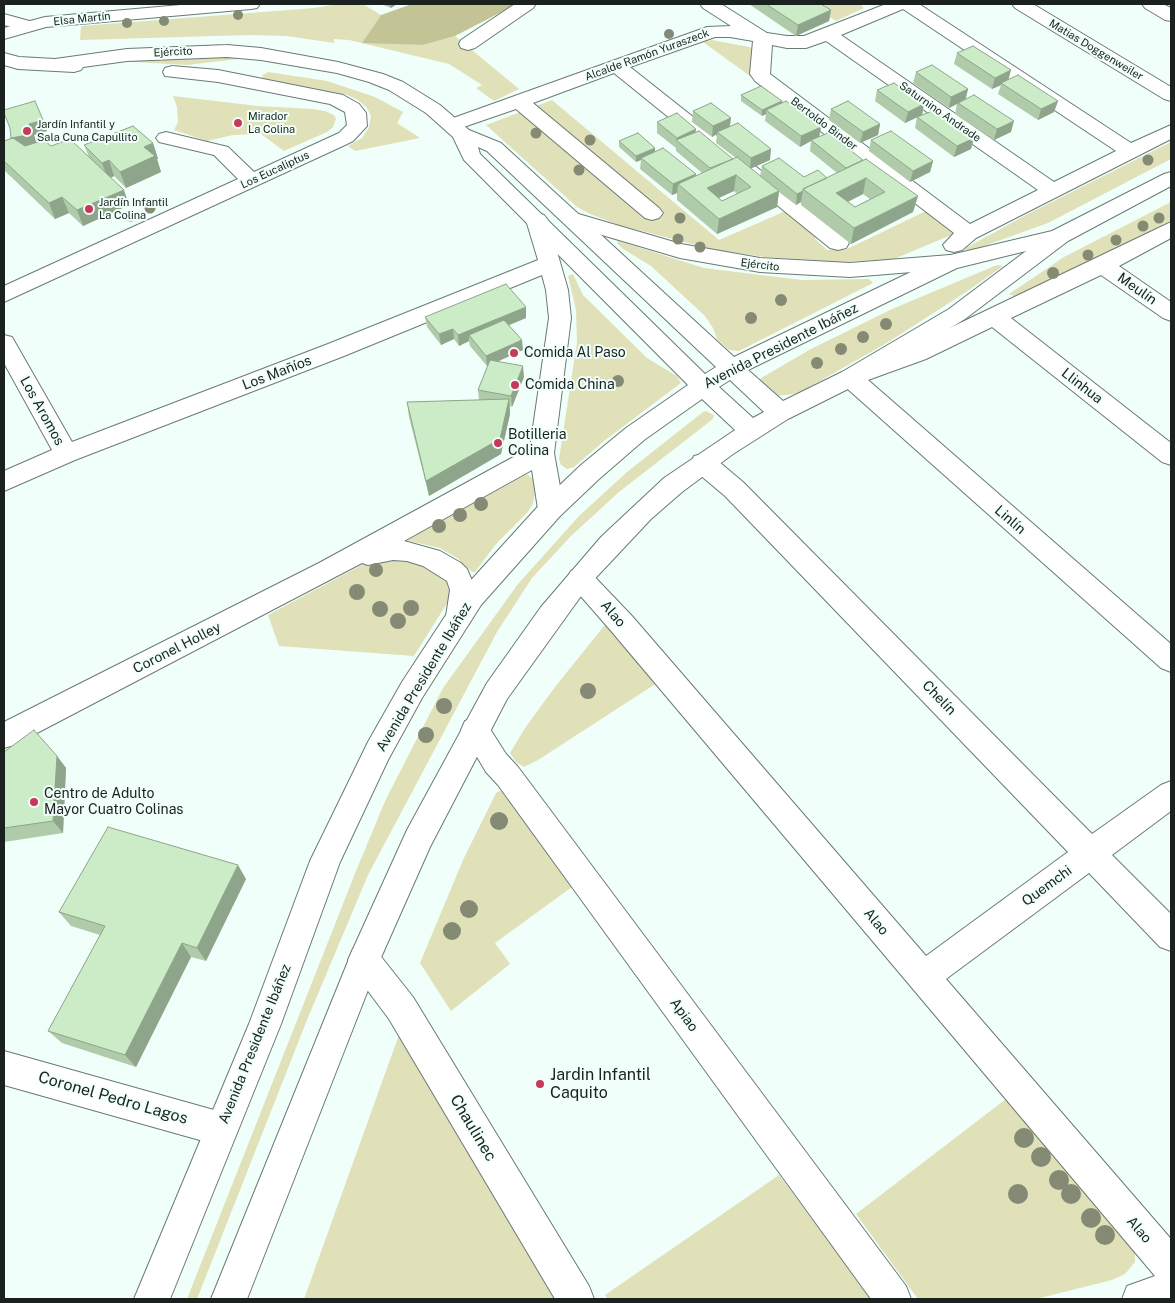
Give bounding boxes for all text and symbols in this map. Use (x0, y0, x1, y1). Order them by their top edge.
street label: Elsa Martín (53, 9, 111, 29)
street label: Matias Doggenweiler (1047, 17, 1145, 83)
street label: Alcalde Ramón Yuraszeck (583, 26, 711, 84)
street label: Ejército (153, 44, 193, 60)
street label: Saturnino Andrade (897, 79, 983, 145)
street label: Bertoldo Binder (788, 95, 860, 153)
place label: Mirador La Colina (248, 110, 295, 136)
marker: Mirador La Colina (232, 117, 244, 129)
place label: Jardín Infantil y Sala Cuna Capullito (37, 118, 138, 144)
marker: Jardín Infantil y Sala Cuna Capullito (21, 125, 33, 137)
street label: Los Eucaliptus (239, 148, 311, 192)
place label: Jardín Infantil La Colina (99, 196, 168, 222)
marker: Jardín Infantil La Colina (83, 203, 95, 215)
street label: Ejército (740, 256, 780, 274)
street label: Meulín (1114, 269, 1160, 309)
street label: Avenida Presidente Ibáñez (701, 300, 861, 392)
place label: Comida Al Paso (524, 345, 626, 361)
marker: Comida Al Paso (508, 347, 520, 359)
street label: Los Mañíos (240, 352, 314, 394)
street label: Llinhua (1058, 365, 1106, 407)
street label: Los Aromos (16, 373, 68, 449)
place label: Comida China (525, 377, 615, 393)
marker: Comida China (509, 379, 521, 391)
place label: Botilleria Colina (508, 427, 567, 460)
marker: Botilleria Colina (492, 437, 504, 449)
street label: Linlín (991, 502, 1029, 538)
street label: Alao (597, 597, 629, 631)
street label: Avenida Presidente Ibáñez (373, 599, 475, 755)
street label: Coronel Holley (130, 619, 224, 677)
street label: Chelín (919, 677, 959, 719)
place label: Centro de Adulto Mayor Cuatro Colinas (44, 786, 183, 819)
marker: Centro de Adulto Mayor Cuatro Colinas (28, 796, 40, 808)
street label: Quemchi (1019, 862, 1075, 910)
street label: Alao (860, 905, 892, 939)
street label: Avenida Presidente Ibáñez (215, 962, 295, 1126)
street label: Apiao (666, 995, 702, 1035)
place label: Jardin Infantil Caquito (550, 1065, 651, 1103)
street label: Coronel Pedro Lagos (36, 1067, 190, 1129)
marker: Jardin Infantil Caquito (534, 1078, 546, 1090)
street label: Chaulinec (446, 1091, 500, 1165)
street label: Alao (1123, 1213, 1155, 1247)

